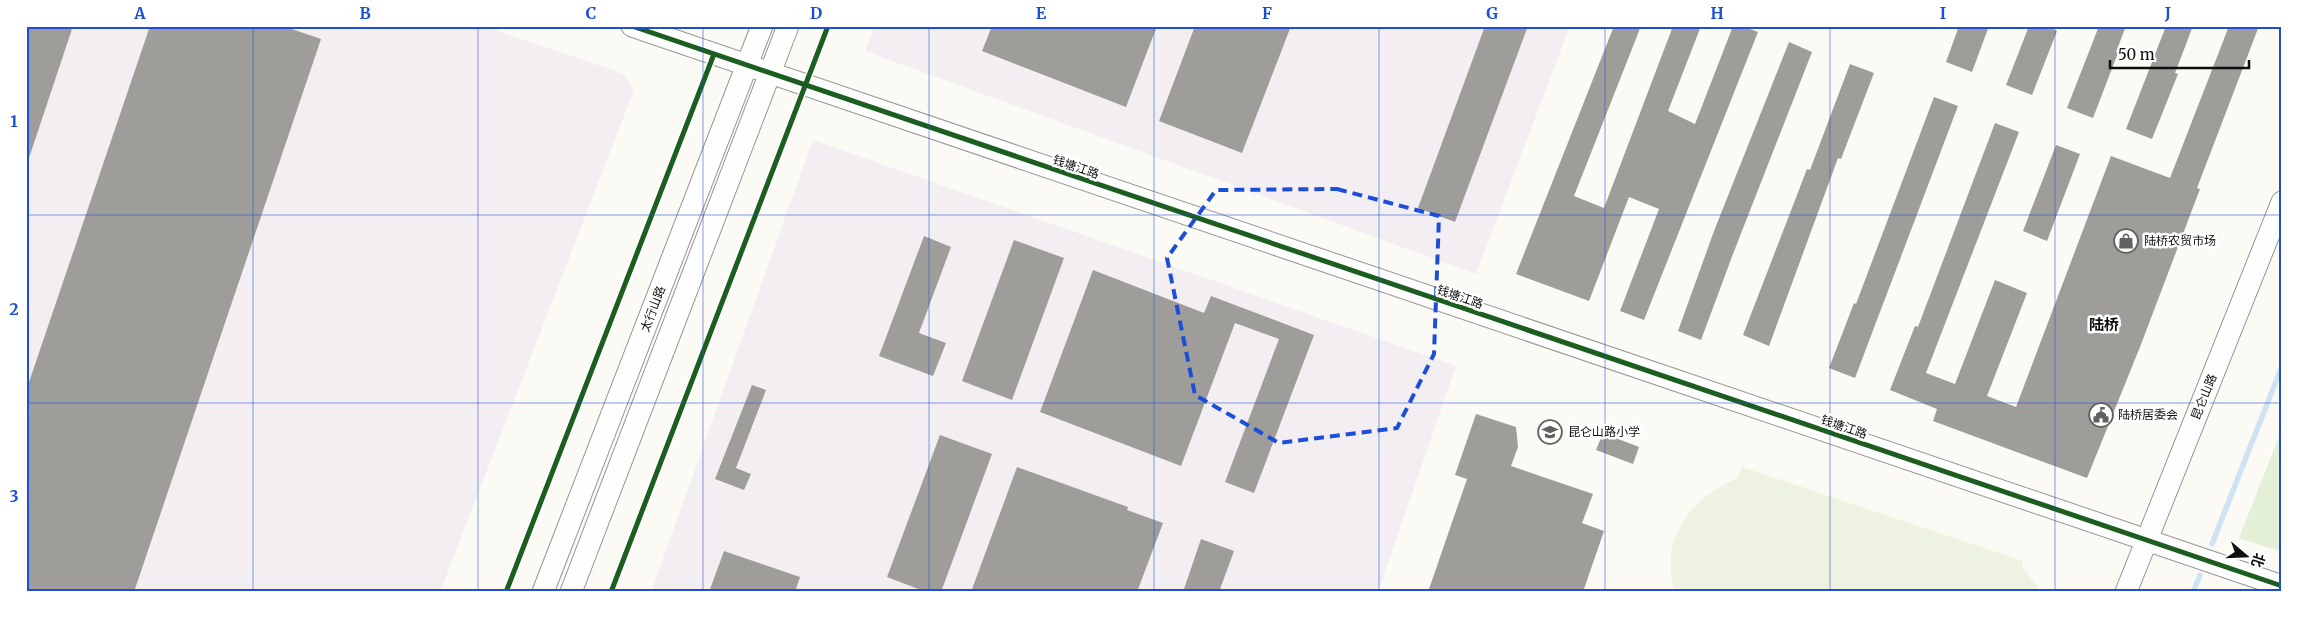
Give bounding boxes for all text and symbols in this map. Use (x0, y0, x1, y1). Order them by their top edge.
text: A (133, 3, 146, 23)
text: B (359, 3, 371, 23)
text: C (586, 3, 596, 23)
text: D (810, 3, 822, 23)
text: E (1036, 3, 1047, 23)
text: F (1262, 3, 1272, 23)
text: G (1486, 3, 1498, 23)
text: H (1710, 3, 1724, 23)
text: I (1940, 3, 1946, 23)
text: J (2164, 3, 2171, 23)
scale bar (2110, 38, 2249, 70)
text: 50 m (2118, 45, 2155, 64)
text: 1 (10, 111, 18, 131)
street label: 钱塘江路 (1051, 152, 1101, 181)
shop icon: 陆桥农贸市场 (2113, 228, 2139, 254)
place label: 陆桥农贸市场 (2144, 233, 2216, 248)
street label: 钱塘江路 (1435, 282, 1485, 311)
street label: 太行山路 (637, 284, 668, 334)
text: 2 (9, 299, 19, 319)
district label: 陆桥 (2089, 315, 2119, 334)
street label: 昆仑山路 (2188, 372, 2219, 422)
public building icon: 陆桥居委会 (2088, 402, 2114, 428)
place label: 陆桥居委会 (2118, 407, 2178, 422)
street label: 钱塘江路 (1819, 412, 1869, 441)
school or university icon: 昆仑山路小学 (1537, 419, 1563, 445)
place label: 昆仑山路小学 (1568, 424, 1640, 439)
text: 3 (9, 486, 19, 506)
north arrow (2220, 530, 2270, 580)
text: 北 (2248, 551, 2269, 570)

